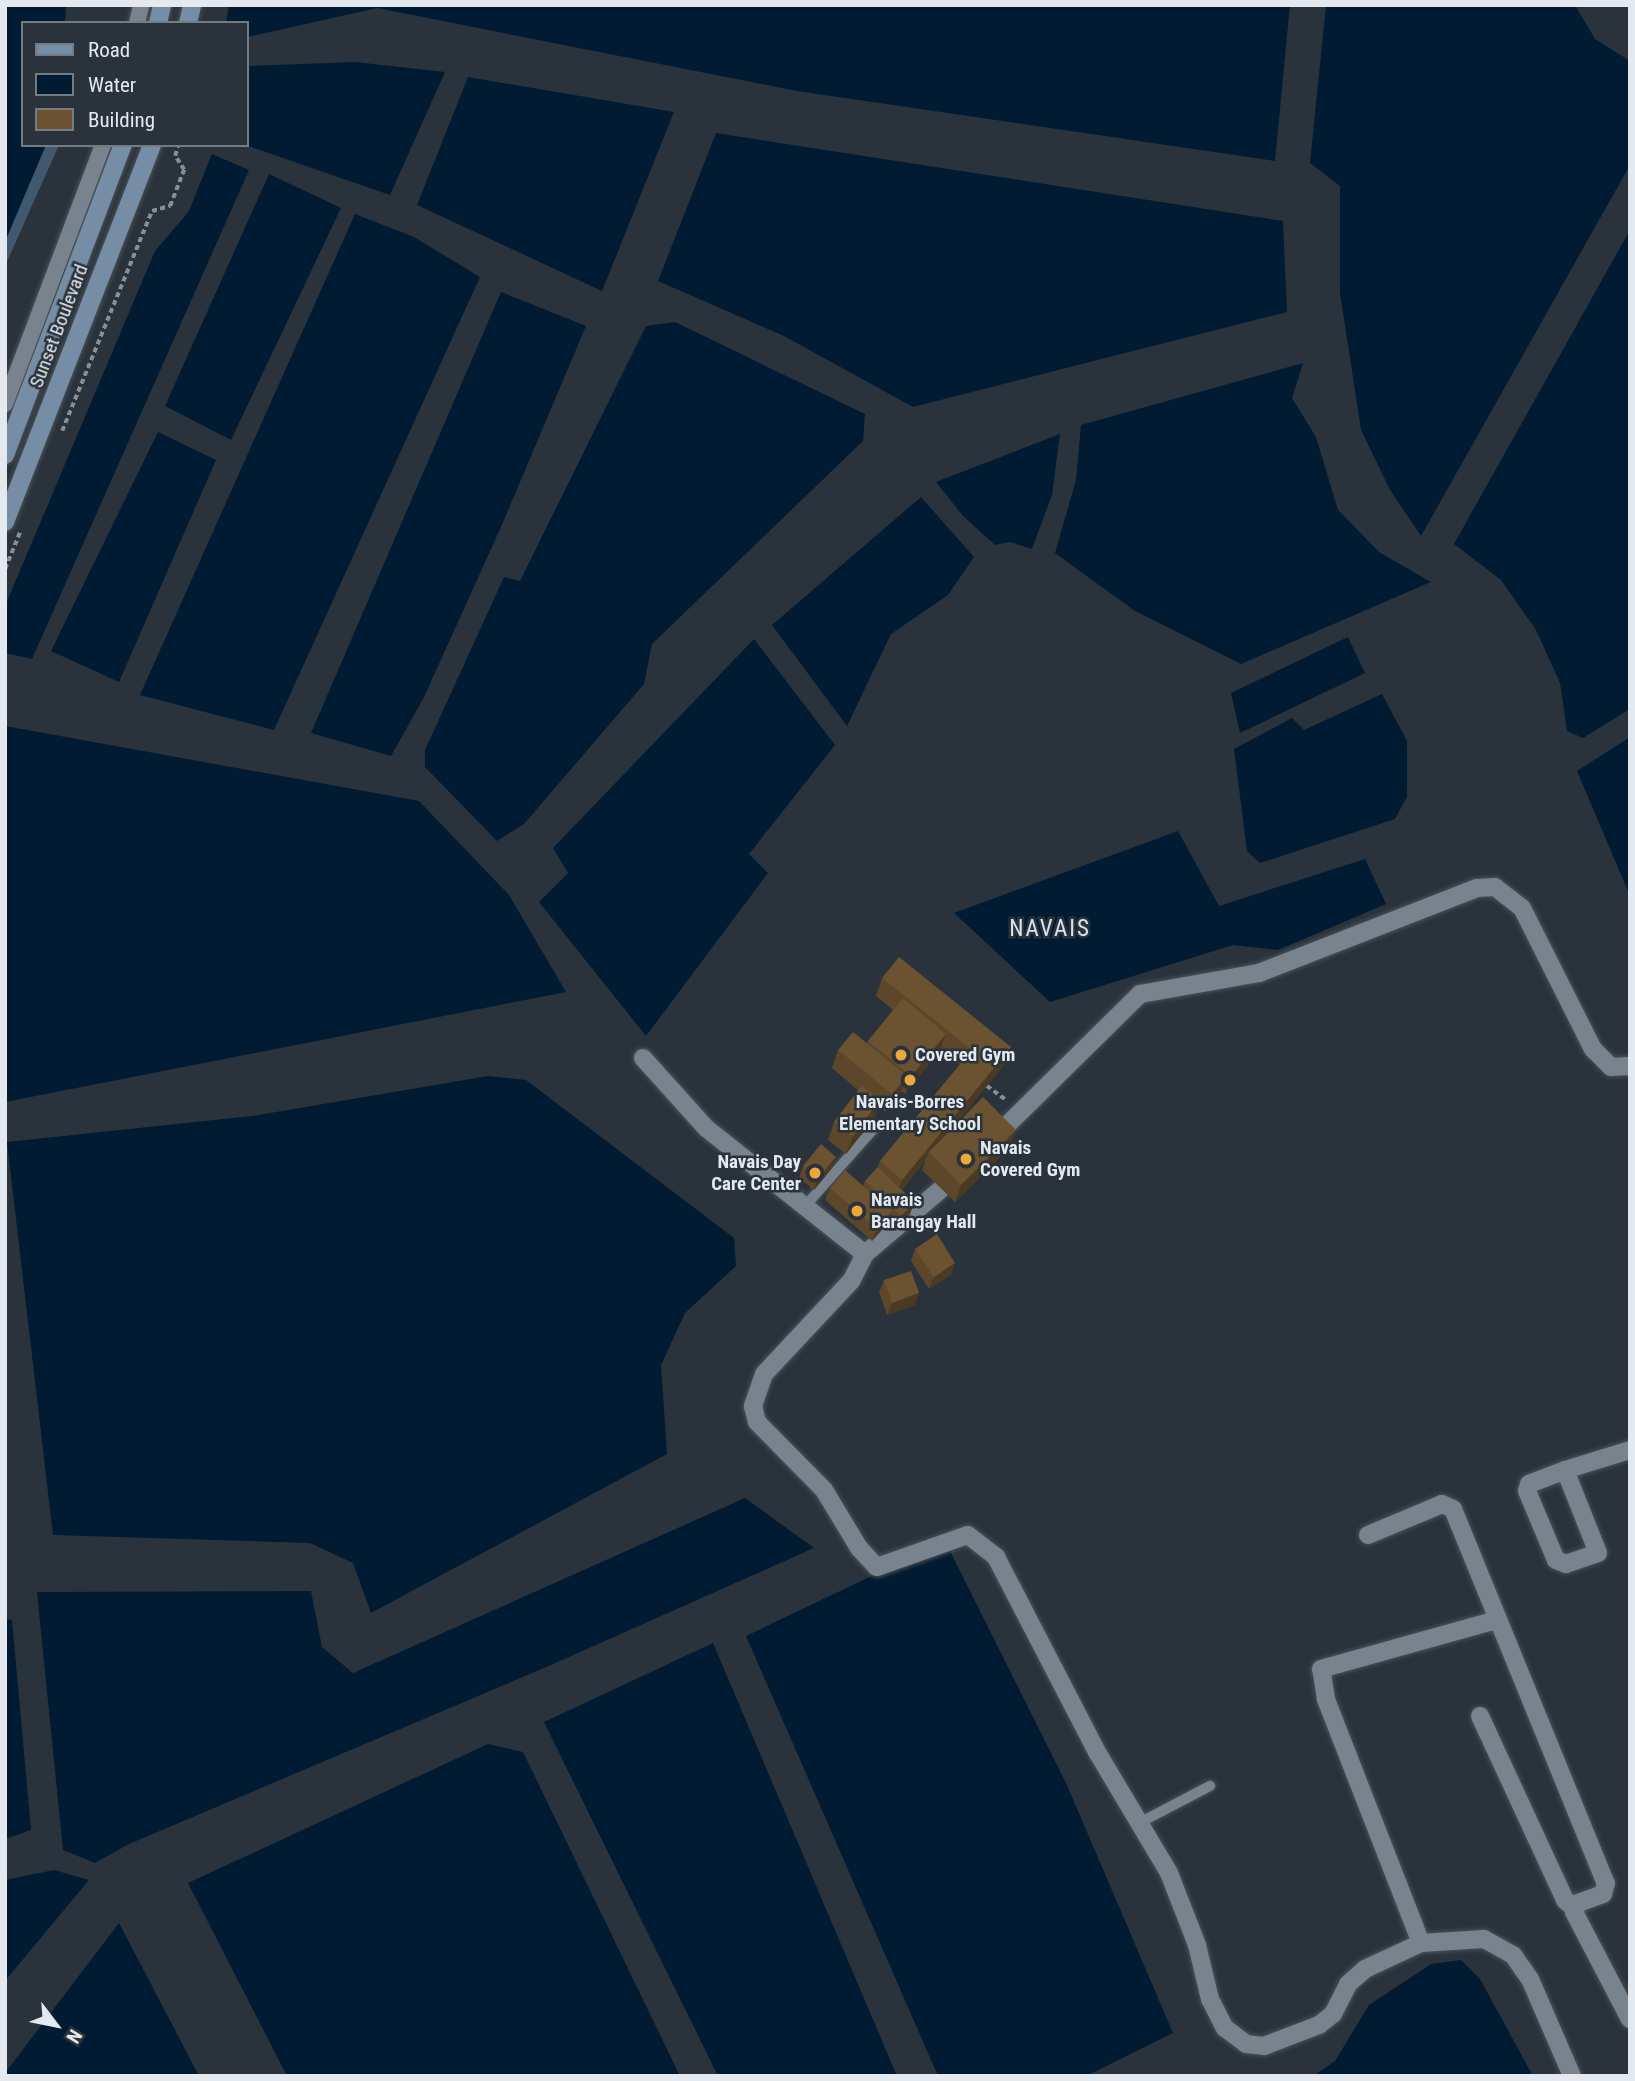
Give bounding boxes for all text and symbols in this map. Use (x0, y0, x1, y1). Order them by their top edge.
legend (21, 21, 248, 147)
text: Road (88, 38, 130, 62)
text: Water (88, 73, 136, 97)
text: Building (88, 108, 155, 132)
street label: Sunset Boulevard (25, 261, 93, 391)
district label: NAVAIS (1010, 915, 1090, 943)
place label: Covered Gym (915, 1044, 1015, 1066)
marker: Covered Gym (893, 1047, 909, 1063)
marker: Navais-Borres Elementary School (902, 1072, 918, 1088)
place label: Navais-Borres Elementary School (839, 1091, 981, 1135)
place label: Navais Covered Gym (980, 1137, 1080, 1181)
place label: Navais Day Care Center (711, 1151, 801, 1195)
marker: Navais Covered Gym (958, 1151, 974, 1167)
marker: Navais Day Care Center (807, 1165, 823, 1181)
place label: Navais Barangay Hall (871, 1189, 976, 1233)
marker: Navais Barangay Hall (849, 1203, 865, 1219)
north arrow (21, 1990, 91, 2060)
text: N (61, 2025, 87, 2047)

